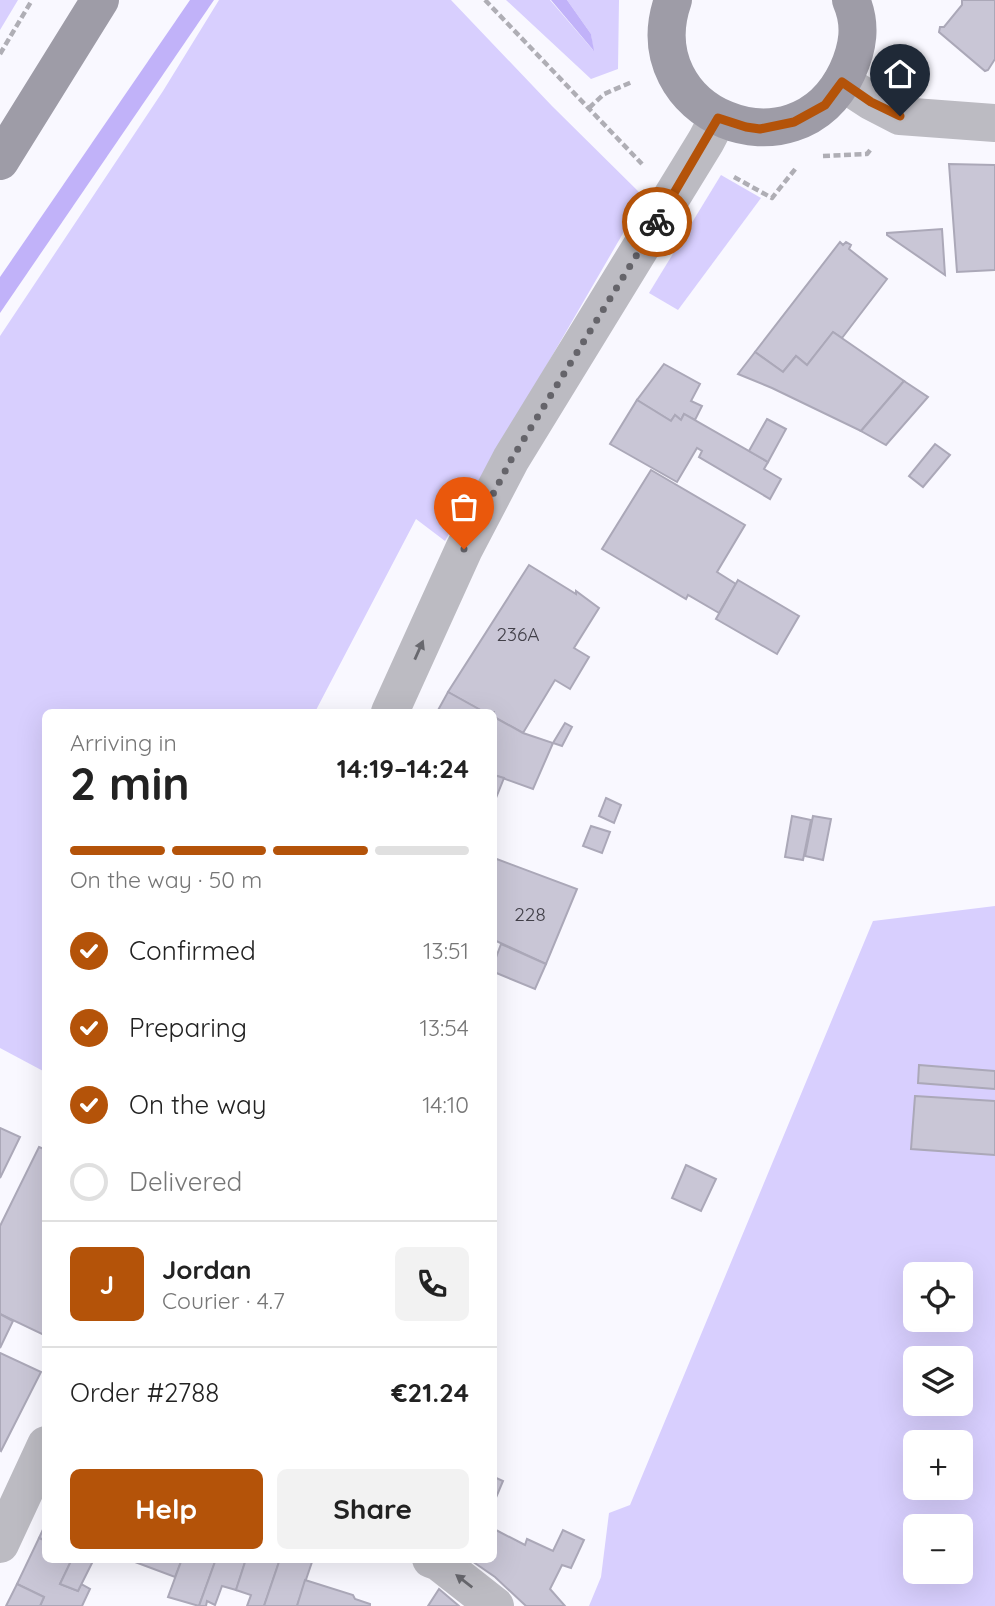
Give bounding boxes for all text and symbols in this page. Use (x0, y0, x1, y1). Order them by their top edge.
pin (870, 44, 930, 116)
icon: home (881, 55, 919, 93)
courier (622, 187, 692, 257)
icon: bike (638, 203, 676, 241)
pin (434, 477, 494, 549)
icon: bag (445, 488, 483, 526)
house number: 236A (497, 622, 540, 646)
one-way arrow (413, 640, 425, 660)
text: Arriving in (70, 728, 177, 757)
text: 14:19–14:24 (337, 752, 469, 785)
text: 2 min (70, 754, 190, 812)
text: On the way · 50 m (70, 865, 262, 894)
house number: 228 (514, 902, 546, 926)
icon: check (70, 932, 108, 970)
text: Confirmed (129, 934, 256, 967)
text: 13:51 (423, 936, 469, 965)
icon: check (70, 1009, 108, 1047)
text: Preparing (129, 1011, 247, 1044)
text: 13:54 (419, 1013, 469, 1042)
icon: check (70, 1086, 108, 1124)
text: On the way (129, 1088, 267, 1121)
text: 14:10 (422, 1090, 469, 1119)
text: Delivered (129, 1165, 242, 1198)
button: phone (395, 1247, 469, 1321)
text: Jordan (162, 1253, 251, 1286)
map controls (903, 1262, 973, 1584)
button: locate (903, 1262, 973, 1332)
text: J (100, 1268, 114, 1301)
text: Courier · 4.7 (162, 1286, 285, 1315)
button: layers (903, 1346, 973, 1416)
text: Order #2788 (70, 1376, 219, 1409)
text: €21.24 (391, 1376, 469, 1409)
button: + (903, 1430, 973, 1500)
button: Help (70, 1469, 263, 1549)
button: Share (277, 1469, 469, 1549)
button: − (903, 1514, 973, 1584)
one-way arrow (455, 1574, 473, 1589)

